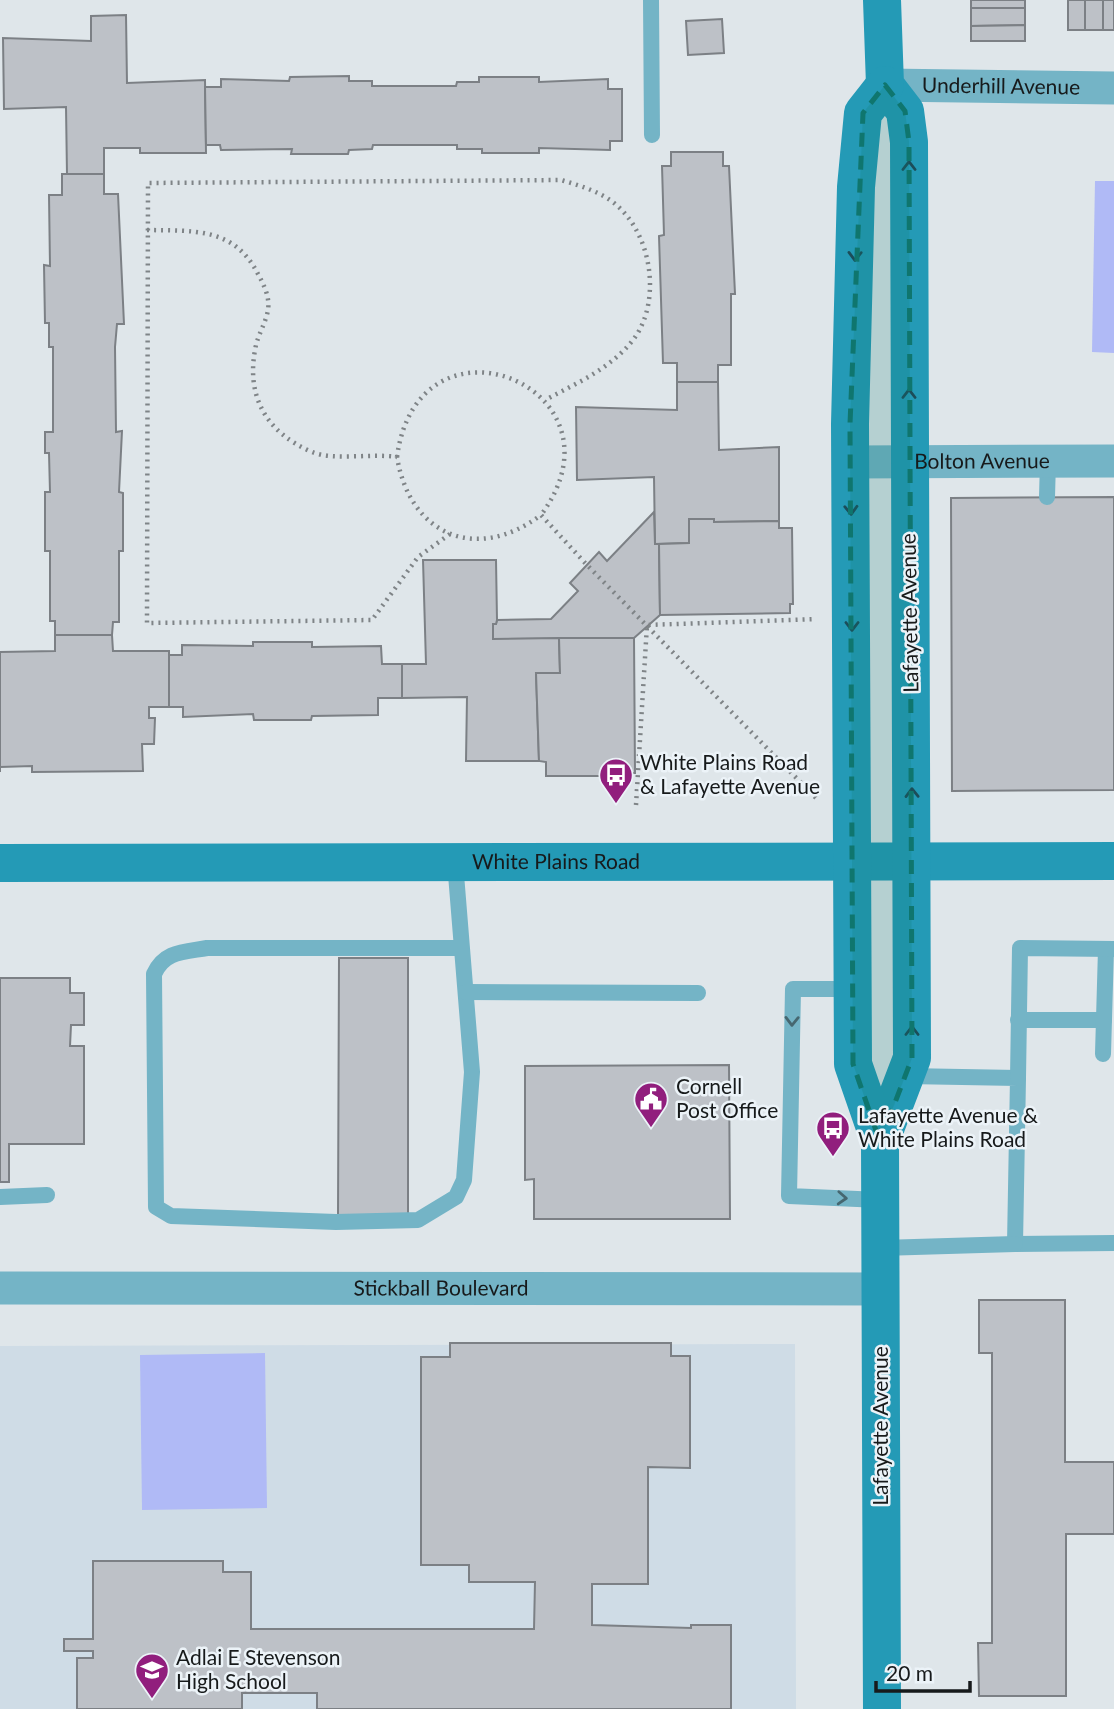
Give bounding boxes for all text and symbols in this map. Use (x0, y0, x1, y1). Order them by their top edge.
street label: Underhill Avenue (922, 71, 1080, 99)
one-way arrow (901, 161, 917, 171)
one-way arrow (847, 250, 862, 261)
one-way arrow (901, 388, 917, 399)
street label: Bolton Avenue (914, 447, 1050, 473)
one-way arrow (843, 505, 859, 515)
street label: Lafayette Avenue (895, 533, 922, 693)
one-way arrow (844, 621, 860, 631)
place label: White Plains Road & Lafayette Avenue (640, 749, 820, 798)
bus stop icon: White Plains Road & Lafayette Avenue (597, 756, 635, 805)
one-way arrow (904, 787, 920, 798)
street label: White Plains Road (472, 848, 640, 873)
one-way arrow (784, 1017, 800, 1027)
one-way arrow (904, 1025, 920, 1036)
place label: Cornell Post Office (676, 1073, 778, 1122)
public building icon: Cornell Post Office (632, 1080, 670, 1129)
place label: Lafayette Avenue & White Plains Road (858, 1102, 1038, 1151)
bus stop icon: Lafayette Avenue & White Plains Road (814, 1109, 852, 1158)
one-way arrow (837, 1191, 848, 1206)
street label: Stickball Boulevard (353, 1274, 529, 1300)
street label: Lafayette Avenue (867, 1346, 892, 1506)
place label: Adlai E Stevenson High School (176, 1644, 340, 1693)
scale bar (876, 1650, 970, 1694)
school or university icon: Adlai E Stevenson High School (133, 1651, 171, 1700)
text: 20 m (886, 1660, 933, 1685)

